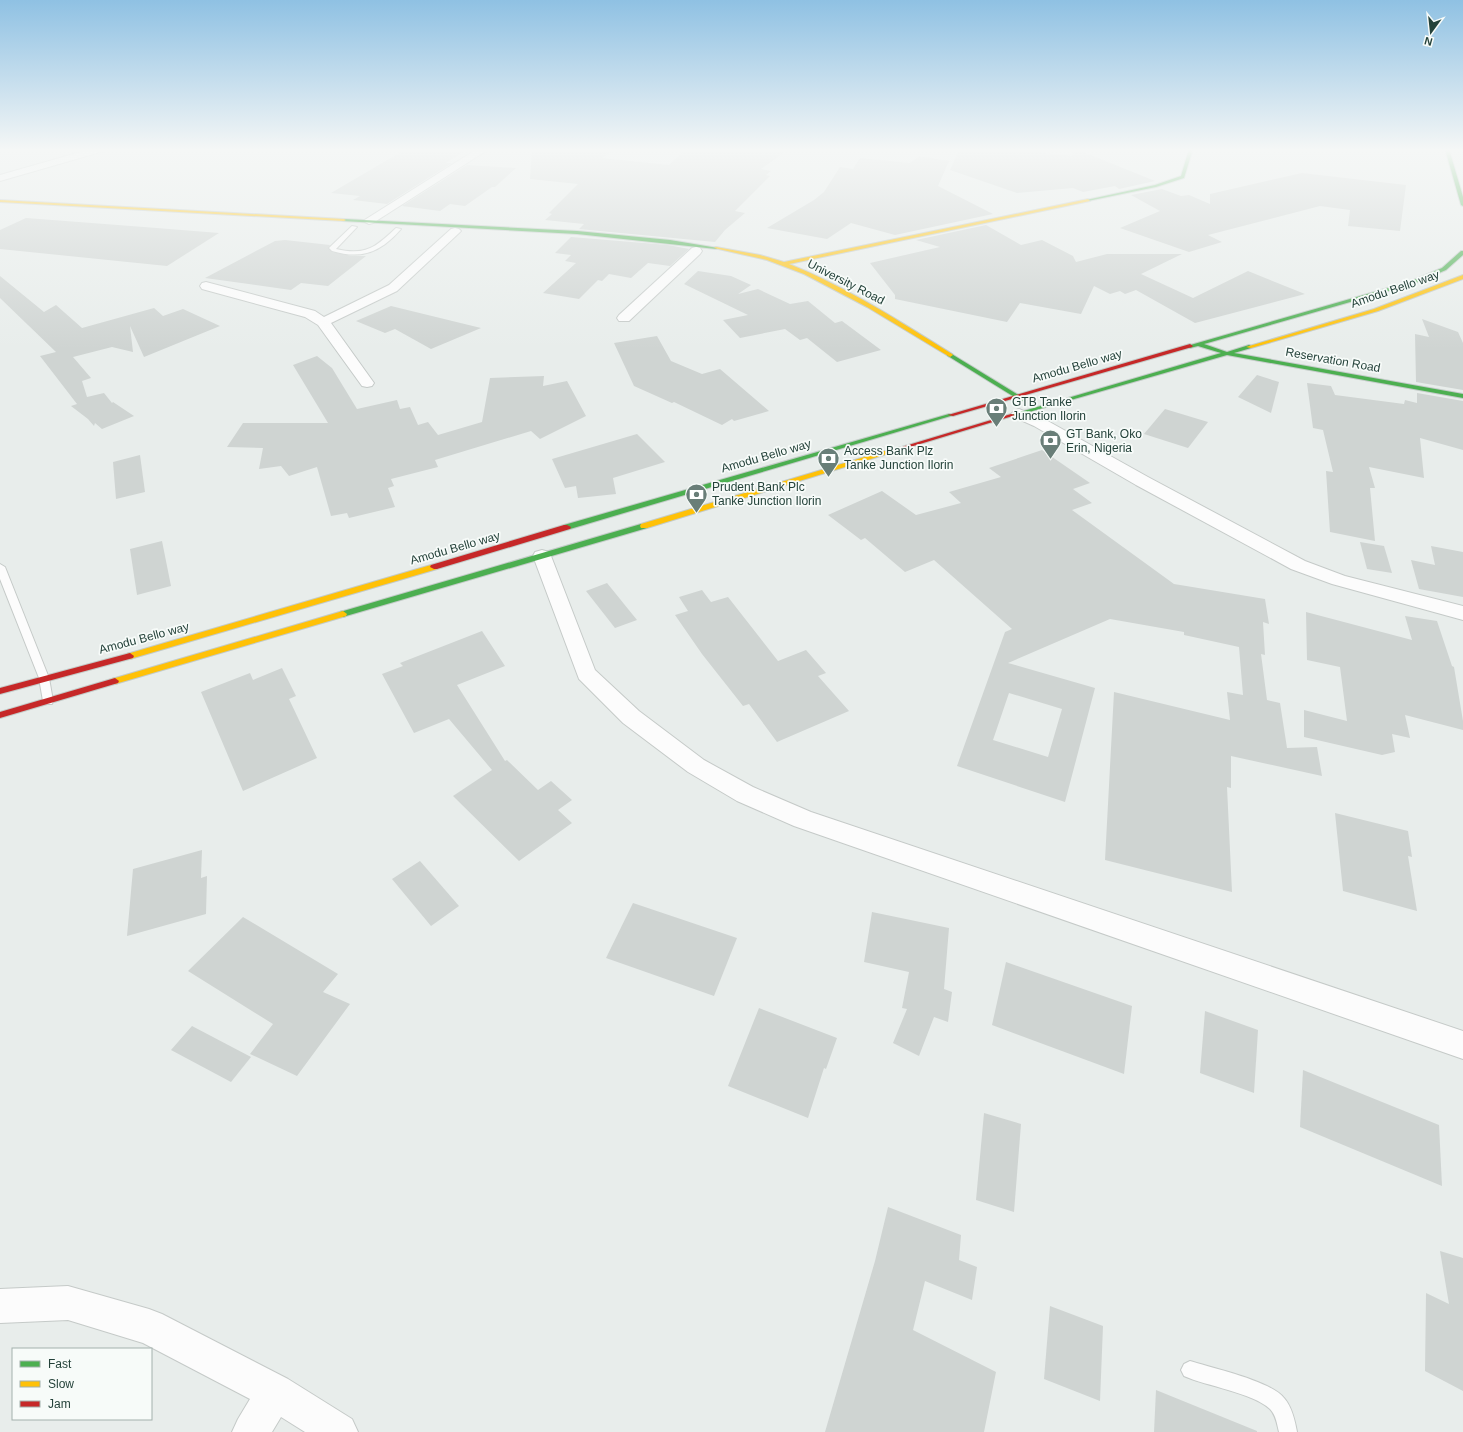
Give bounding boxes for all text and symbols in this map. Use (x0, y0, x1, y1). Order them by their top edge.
north arrow (1411, 12, 1451, 52)
text: N (1423, 35, 1434, 48)
street label: University Road (805, 257, 887, 307)
street label: Amodu Bello way (1349, 267, 1441, 311)
street label: Reservation Road (1284, 345, 1382, 375)
street label: Amodu Bello way (1031, 346, 1123, 386)
place label: GTB Tanke Junction Ilorin (1012, 395, 1086, 423)
bank icon: GTB Tanke Junction Ilorin (983, 396, 1009, 429)
place label: GT Bank, Oko Erin, Nigeria (1066, 427, 1142, 455)
bank icon: GT Bank, Oko Erin, Nigeria (1038, 428, 1064, 461)
street label: Amodu Bello way (720, 436, 812, 476)
place label: Access Bank Plz Tanke Junction Ilorin (844, 444, 953, 472)
bank icon: Access Bank Plz Tanke Junction Ilorin (816, 445, 842, 478)
place label: Prudent Bank Plc Tanke Junction Ilorin (712, 480, 821, 508)
bank icon: Prudent Bank Plc Tanke Junction Ilorin (684, 481, 710, 514)
street label: Amodu Bello way (409, 528, 501, 568)
street label: Amodu Bello way (97, 619, 191, 657)
legend (12, 1348, 152, 1420)
text: Fast (48, 1357, 72, 1371)
text: Slow (48, 1377, 74, 1391)
text: Jam (48, 1397, 71, 1411)

